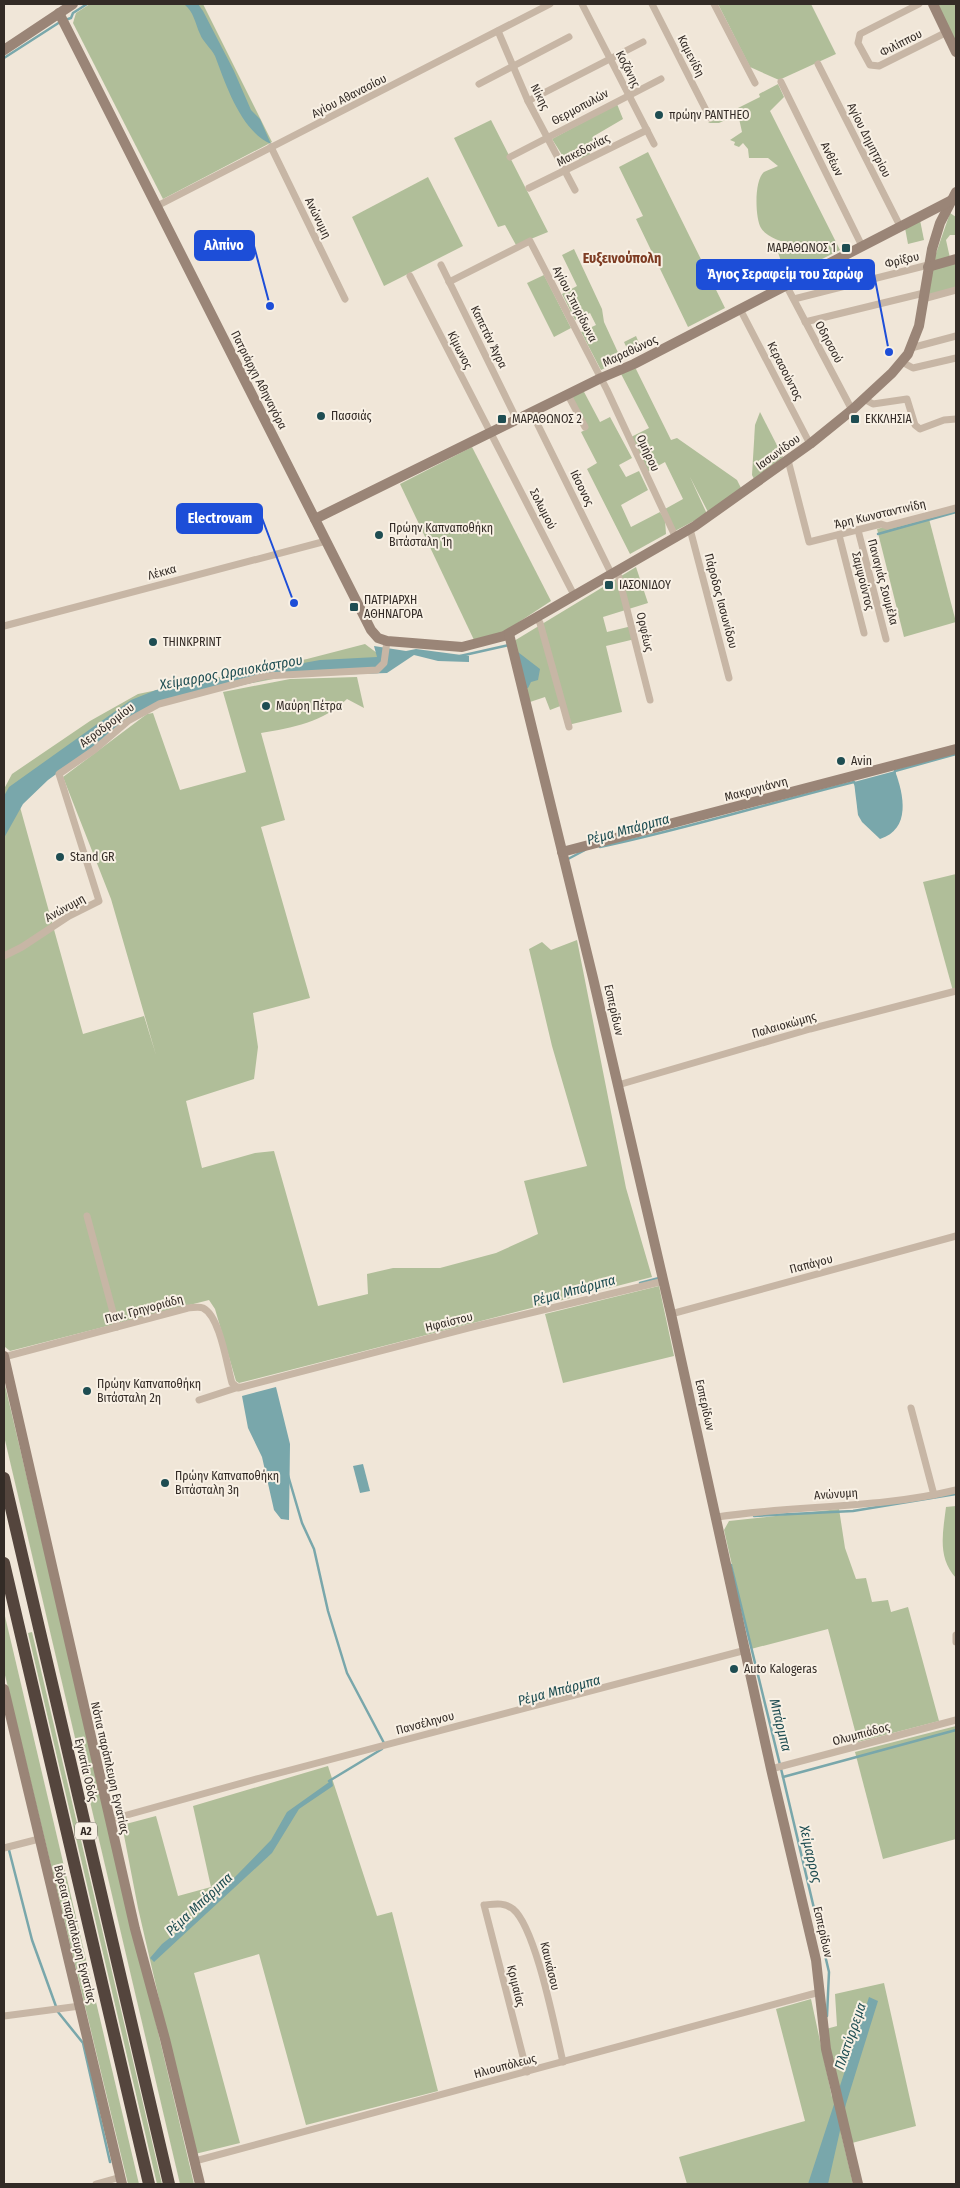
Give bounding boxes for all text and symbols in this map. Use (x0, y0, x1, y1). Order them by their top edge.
street label: Φιλίππου (878, 26, 924, 60)
street label: Καμενίδη (675, 33, 707, 79)
street label: Κοζάνης (613, 48, 643, 90)
street label: Αγίου Αθανασίου (309, 71, 389, 121)
street label: Νίκης (528, 82, 552, 112)
street label: Θερμοπυλών (549, 86, 612, 128)
street label: Αγίου Δημητρίου (844, 100, 894, 180)
place label: πρώην PANTHEO (669, 108, 749, 122)
marker: πρώην PANTHEO (653, 109, 665, 121)
street label: Μακεδονίας (554, 131, 612, 169)
street label: Ανθέων (818, 140, 847, 179)
street label: Ανώνυμη (302, 195, 334, 241)
callout: Αλπίνο (195, 231, 254, 260)
text: Αλπίνο (203, 237, 244, 254)
place label: ΜΑΡΑΘΩΝΟΣ 1 (767, 241, 836, 255)
marker: ΜΑΡΑΘΩΝΟΣ 1 (840, 242, 852, 254)
street label: Φρίξου (883, 249, 921, 271)
district label: Ευξεινούπολη (583, 250, 661, 267)
callout: Άγιος Σεραφείμ του Σαρώφ (697, 260, 874, 289)
street label: Αγίου Σπυρίδωνα (550, 264, 600, 344)
text: Άγιος Σεραφείμ του Σαρώφ (707, 266, 864, 283)
street label: Καπετάν Άγρα (468, 303, 510, 371)
street label: Οδησσού (812, 319, 846, 365)
street label: Πατριάρχη Αθηναγόρα (228, 328, 290, 432)
street label: Κίμωνος (445, 329, 475, 371)
street label: Μαραθώνος (600, 332, 660, 370)
street label: Κερασούντος (764, 339, 806, 403)
place label: Πασσιάς (331, 409, 372, 423)
marker: Πασσιάς (315, 410, 327, 422)
place label: ΜΑΡΑΘΩΝΟΣ 2 (512, 412, 582, 426)
place label: ΕΚΚΛΗΣΙΑ (865, 412, 912, 426)
marker: ΜΑΡΑΘΩΝΟΣ 2 (496, 413, 508, 425)
marker: ΕΚΚΛΗΣΙΑ (849, 413, 861, 425)
street label: Ιασωνίδου (753, 431, 803, 473)
street label: Ομήρου (633, 432, 663, 474)
street label: Ιάσονος (567, 468, 597, 508)
street label: Σολωμού (527, 486, 559, 532)
street label: Άρη Κωνσταντινίδη (833, 497, 927, 531)
callout: Electrovam (177, 504, 262, 533)
text: Electrovam (188, 510, 253, 527)
place label: Πρώην Καπναποθήκη Βιτάσταλη 1η (389, 521, 493, 549)
marker: Πρώην Καπναποθήκη Βιτάσταλη 1η (373, 529, 385, 541)
street label: Παναγιάς Σουμέλα (865, 537, 901, 627)
street label: Σαμψούντος (849, 550, 877, 612)
street label: Πάροδος Ιασωνίδου (702, 552, 740, 650)
street label: Λέκκα (146, 561, 178, 583)
place label: ΙΑΣΟΝΙΔΟΥ (619, 578, 671, 592)
marker: ΙΑΣΟΝΙΔΟΥ (603, 579, 615, 591)
place label: ΠΑΤΡΙΑΡΧΗ ΑΘΗΝΑΓΟΡΑ (364, 593, 424, 621)
marker: ΠΑΤΡΙΑΡΧΗ ΑΘΗΝΑΓΟΡΑ (348, 601, 360, 613)
street label: Ορφέως (634, 611, 656, 653)
place label: THINKPRINT (163, 635, 222, 649)
marker: THINKPRINT (147, 636, 159, 648)
water label: Χείμαρρος Ωραιοκάστρου (157, 652, 304, 694)
place label: Μαύρη Πέτρα (276, 699, 342, 713)
street label: Αεροδρομίου (77, 700, 137, 750)
marker: Μαύρη Πέτρα (260, 700, 272, 712)
place label: Avin (851, 754, 872, 768)
marker: Avin (835, 755, 847, 767)
street label: Μακρυγιάννη (723, 774, 789, 804)
water label: Ρέμα Μπάρμπα (585, 810, 672, 849)
place label: Stand GR (70, 850, 115, 864)
marker: Stand GR (54, 851, 66, 863)
street label: Ανώνυμη (42, 891, 88, 925)
street label: Εσπερίδων (601, 983, 627, 1038)
street label: Παλαιοκώμης (750, 1009, 818, 1041)
street label: Παπάγου (788, 1252, 834, 1276)
water label: Ρέμα Μπάρμπα (531, 1271, 618, 1310)
street label: Παν. Γρηγοριάδη (103, 1292, 185, 1326)
street label: Ηφαίστου (424, 1309, 474, 1335)
place label: Πρώην Καπναποθήκη Βιτάσταλη 2η (97, 1377, 201, 1405)
street label: Εσπερίδων (692, 1378, 718, 1433)
marker: Πρώην Καπναποθήκη Βιτάσταλη 2η (81, 1385, 93, 1397)
place label: Πρώην Καπναποθήκη Βιτάσταλη 3η (175, 1469, 279, 1497)
marker: Πρώην Καπναποθήκη Βιτάσταλη 3η (159, 1477, 171, 1489)
street label: Ανώνυμη (814, 1485, 858, 1503)
place label: Auto Kalogeras (744, 1662, 817, 1676)
marker: Auto Kalogeras (728, 1663, 740, 1675)
water label: Ρέμα Μπάρμπα (516, 1671, 603, 1710)
water label: Μπάρμπα (766, 1697, 795, 1754)
street label: Νότια παράπλευρη Εγνατίας (88, 1700, 132, 1836)
street label: Πανσέληνου (394, 1709, 456, 1737)
street label: Ολυμπιάδος (831, 1720, 891, 1748)
street label: Εγνατία Οδός (72, 1737, 100, 1803)
road number: Α2 (75, 1822, 97, 1840)
water label: Χείμαρρος (795, 1823, 826, 1886)
street label: Βόρεια παράπλευρη Εγνατίας (51, 1864, 99, 2004)
water label: Ρέμα Μπάρμπα (162, 1869, 237, 1940)
street label: Εσπερίδων (810, 1905, 836, 1960)
street label: Καυκάσου (537, 1940, 563, 1992)
street label: Κριμαίας (504, 1963, 528, 2009)
water label: Πλατύρρεμα (831, 2000, 870, 2072)
street label: Ηλιουπόλεως (472, 2051, 538, 2081)

